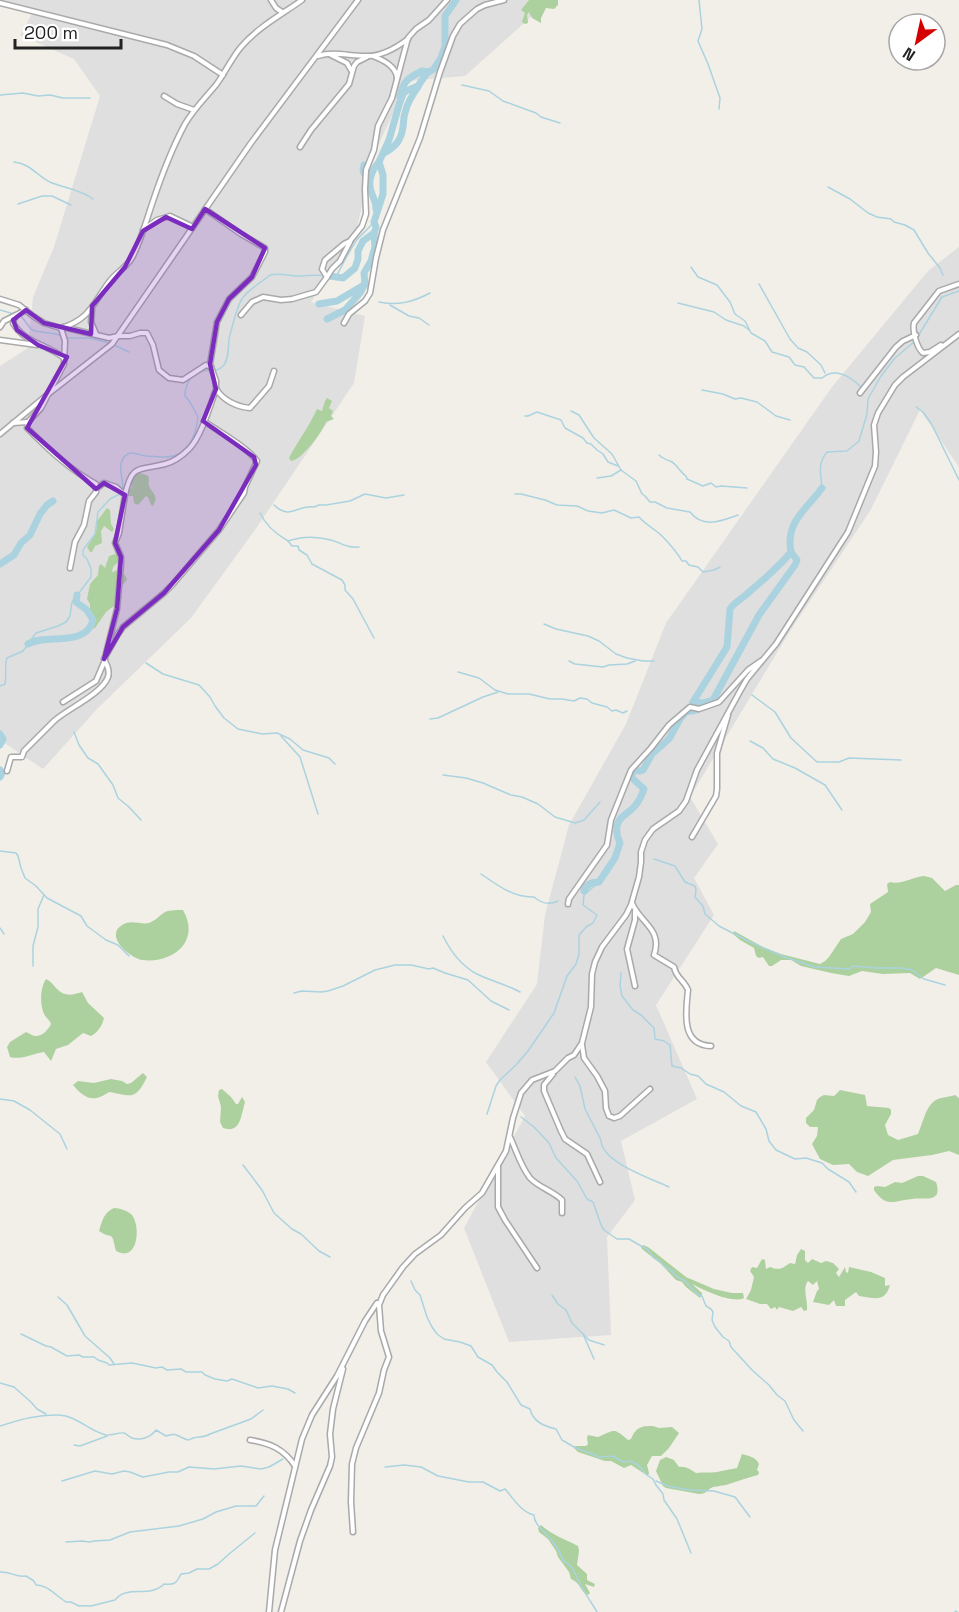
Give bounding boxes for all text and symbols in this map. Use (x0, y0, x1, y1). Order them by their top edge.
scale bar (15, 12, 122, 50)
north arrow (887, 12, 947, 72)
text: 200 m (24, 21, 78, 44)
text: N (899, 42, 919, 66)

